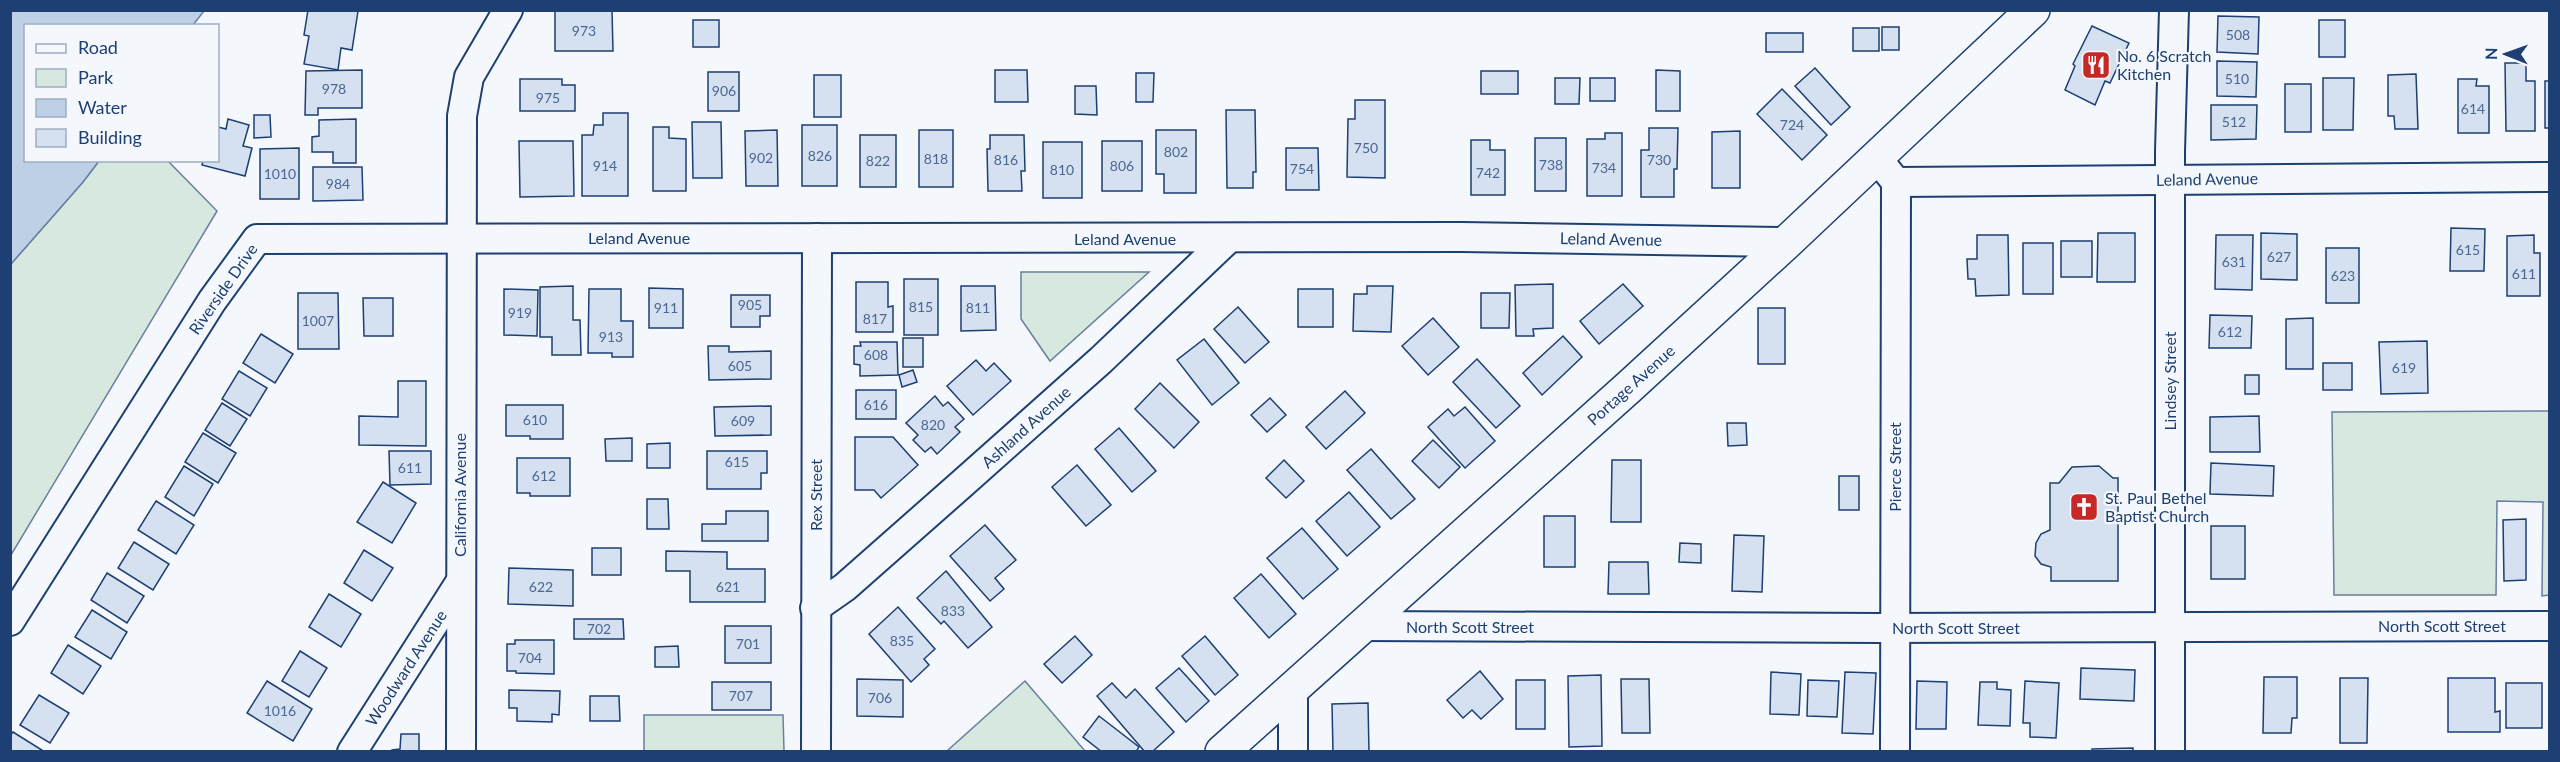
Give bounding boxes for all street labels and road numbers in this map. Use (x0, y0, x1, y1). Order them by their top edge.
street label: Leland Avenue (2156, 168, 2258, 189)
street label: Leland Avenue (588, 228, 690, 247)
street label: Leland Avenue (1560, 228, 1662, 249)
street label: Leland Avenue (1074, 229, 1176, 248)
street label: Riverside Drive (184, 240, 261, 338)
street label: Lindsey Street (2160, 331, 2179, 431)
street label: Portage Avenue (1583, 340, 1678, 429)
street label: Ashland Avenue (977, 382, 1074, 471)
street label: Pierce Street (1885, 422, 1904, 512)
street label: California Avenue (450, 433, 469, 557)
street label: Rex Street (806, 459, 825, 531)
street label: Woodward Avenue (361, 606, 450, 729)
street label: North Scott Street (2378, 616, 2506, 635)
street label: North Scott Street (1406, 617, 1534, 636)
street label: North Scott Street (1892, 618, 2020, 637)

